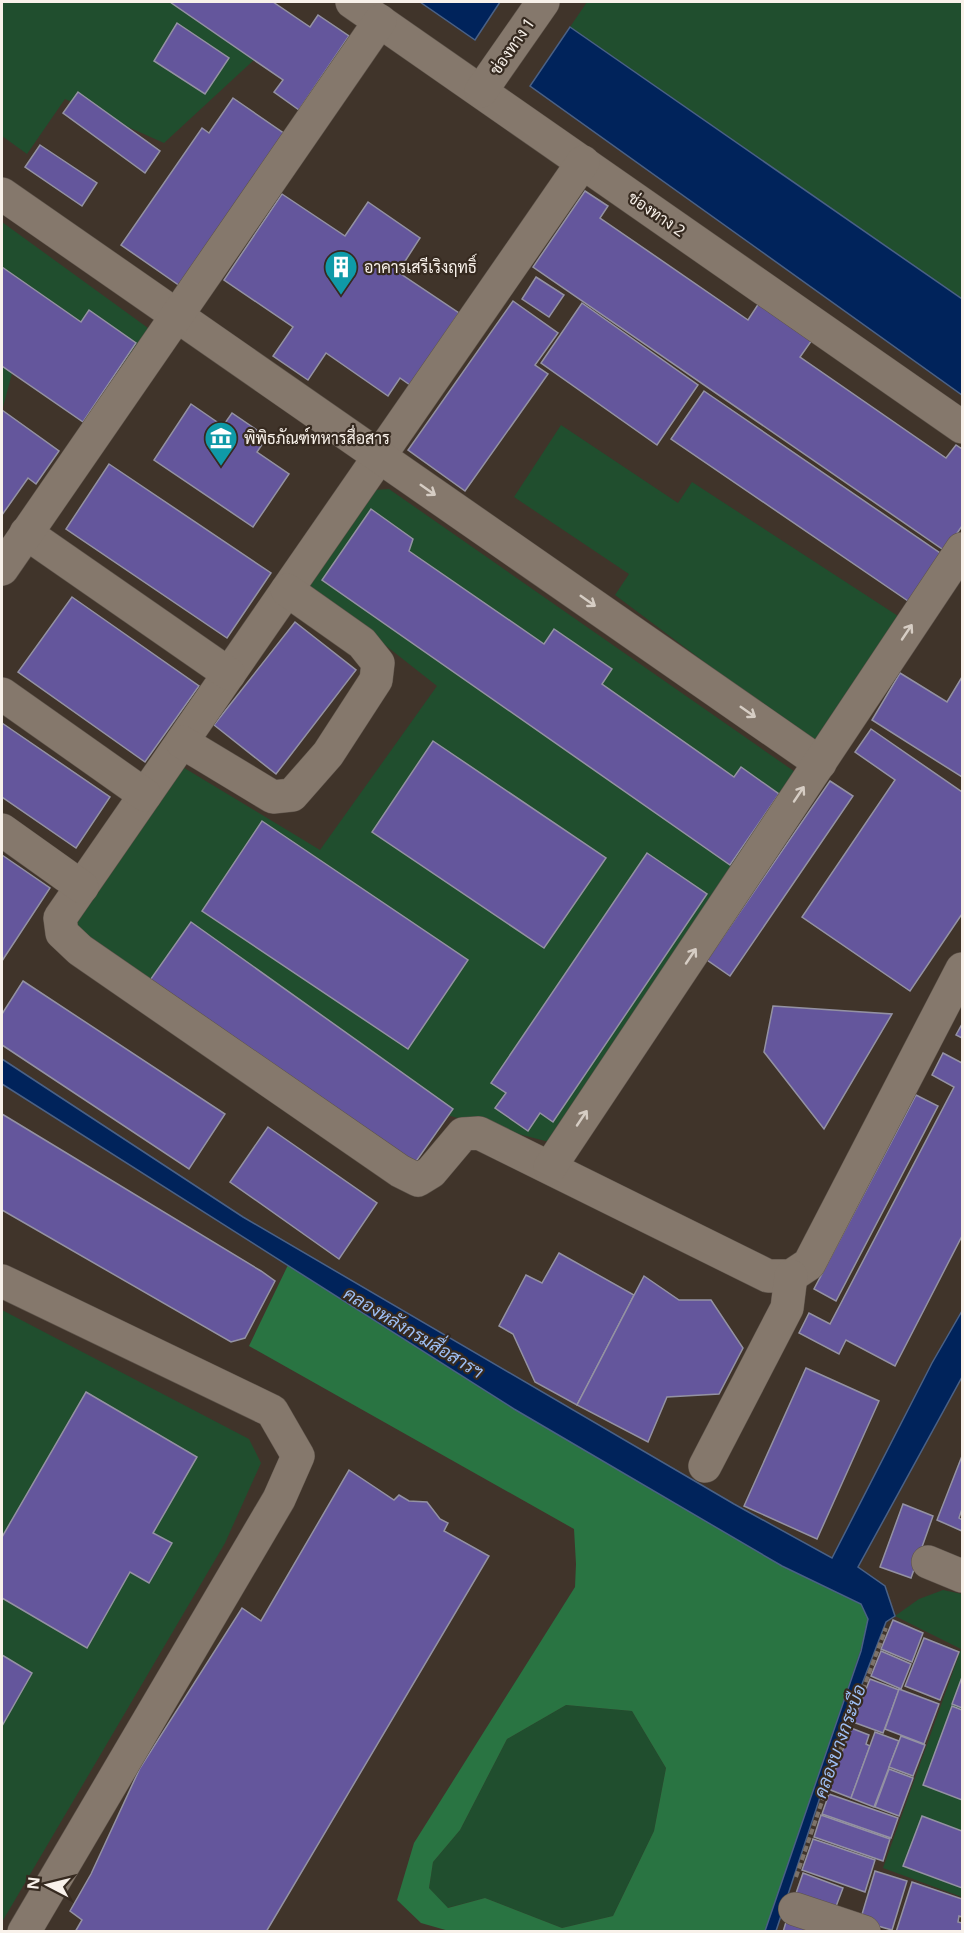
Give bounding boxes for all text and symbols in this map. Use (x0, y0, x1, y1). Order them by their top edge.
street label: ช่องทาง 1 (484, 13, 540, 79)
street label: ช่องทาง 2 (624, 186, 690, 242)
building icon: อาคารเสรีเริงฤทธิ์ (323, 249, 359, 296)
place label: อาคารเสรีเริงฤทธิ์ (364, 253, 477, 278)
museum icon: พิพิธภัณฑ์ทหารสื่อสาร (203, 420, 239, 467)
place label: พิพิธภัณฑ์ทหารสื่อสาร (244, 424, 390, 449)
one-way arrow (419, 484, 435, 496)
one-way arrow (579, 595, 596, 607)
one-way arrow (902, 624, 914, 641)
one-way arrow (739, 706, 756, 718)
one-way arrow (793, 786, 805, 803)
one-way arrow (685, 948, 697, 965)
one-way arrow (577, 1110, 589, 1127)
water label: คลองหลังกรมสื่อสารฯ (340, 1278, 490, 1383)
water label: คลองบางกระบือ (807, 1681, 871, 1801)
north arrow (18, 1855, 78, 1915)
text: N (21, 1875, 45, 1891)

